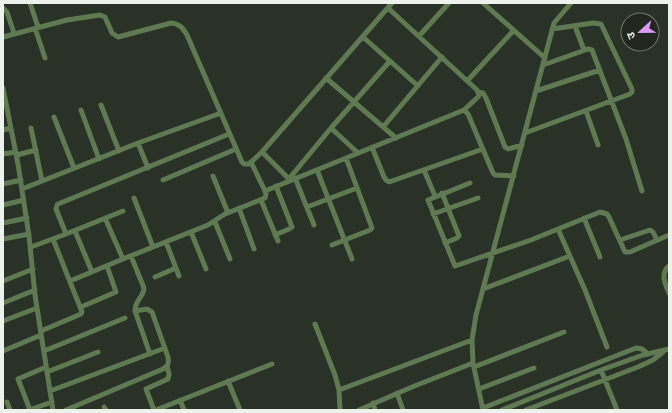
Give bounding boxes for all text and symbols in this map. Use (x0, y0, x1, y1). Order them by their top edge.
north arrow (620, 12, 660, 52)
text: उ (623, 30, 637, 41)

